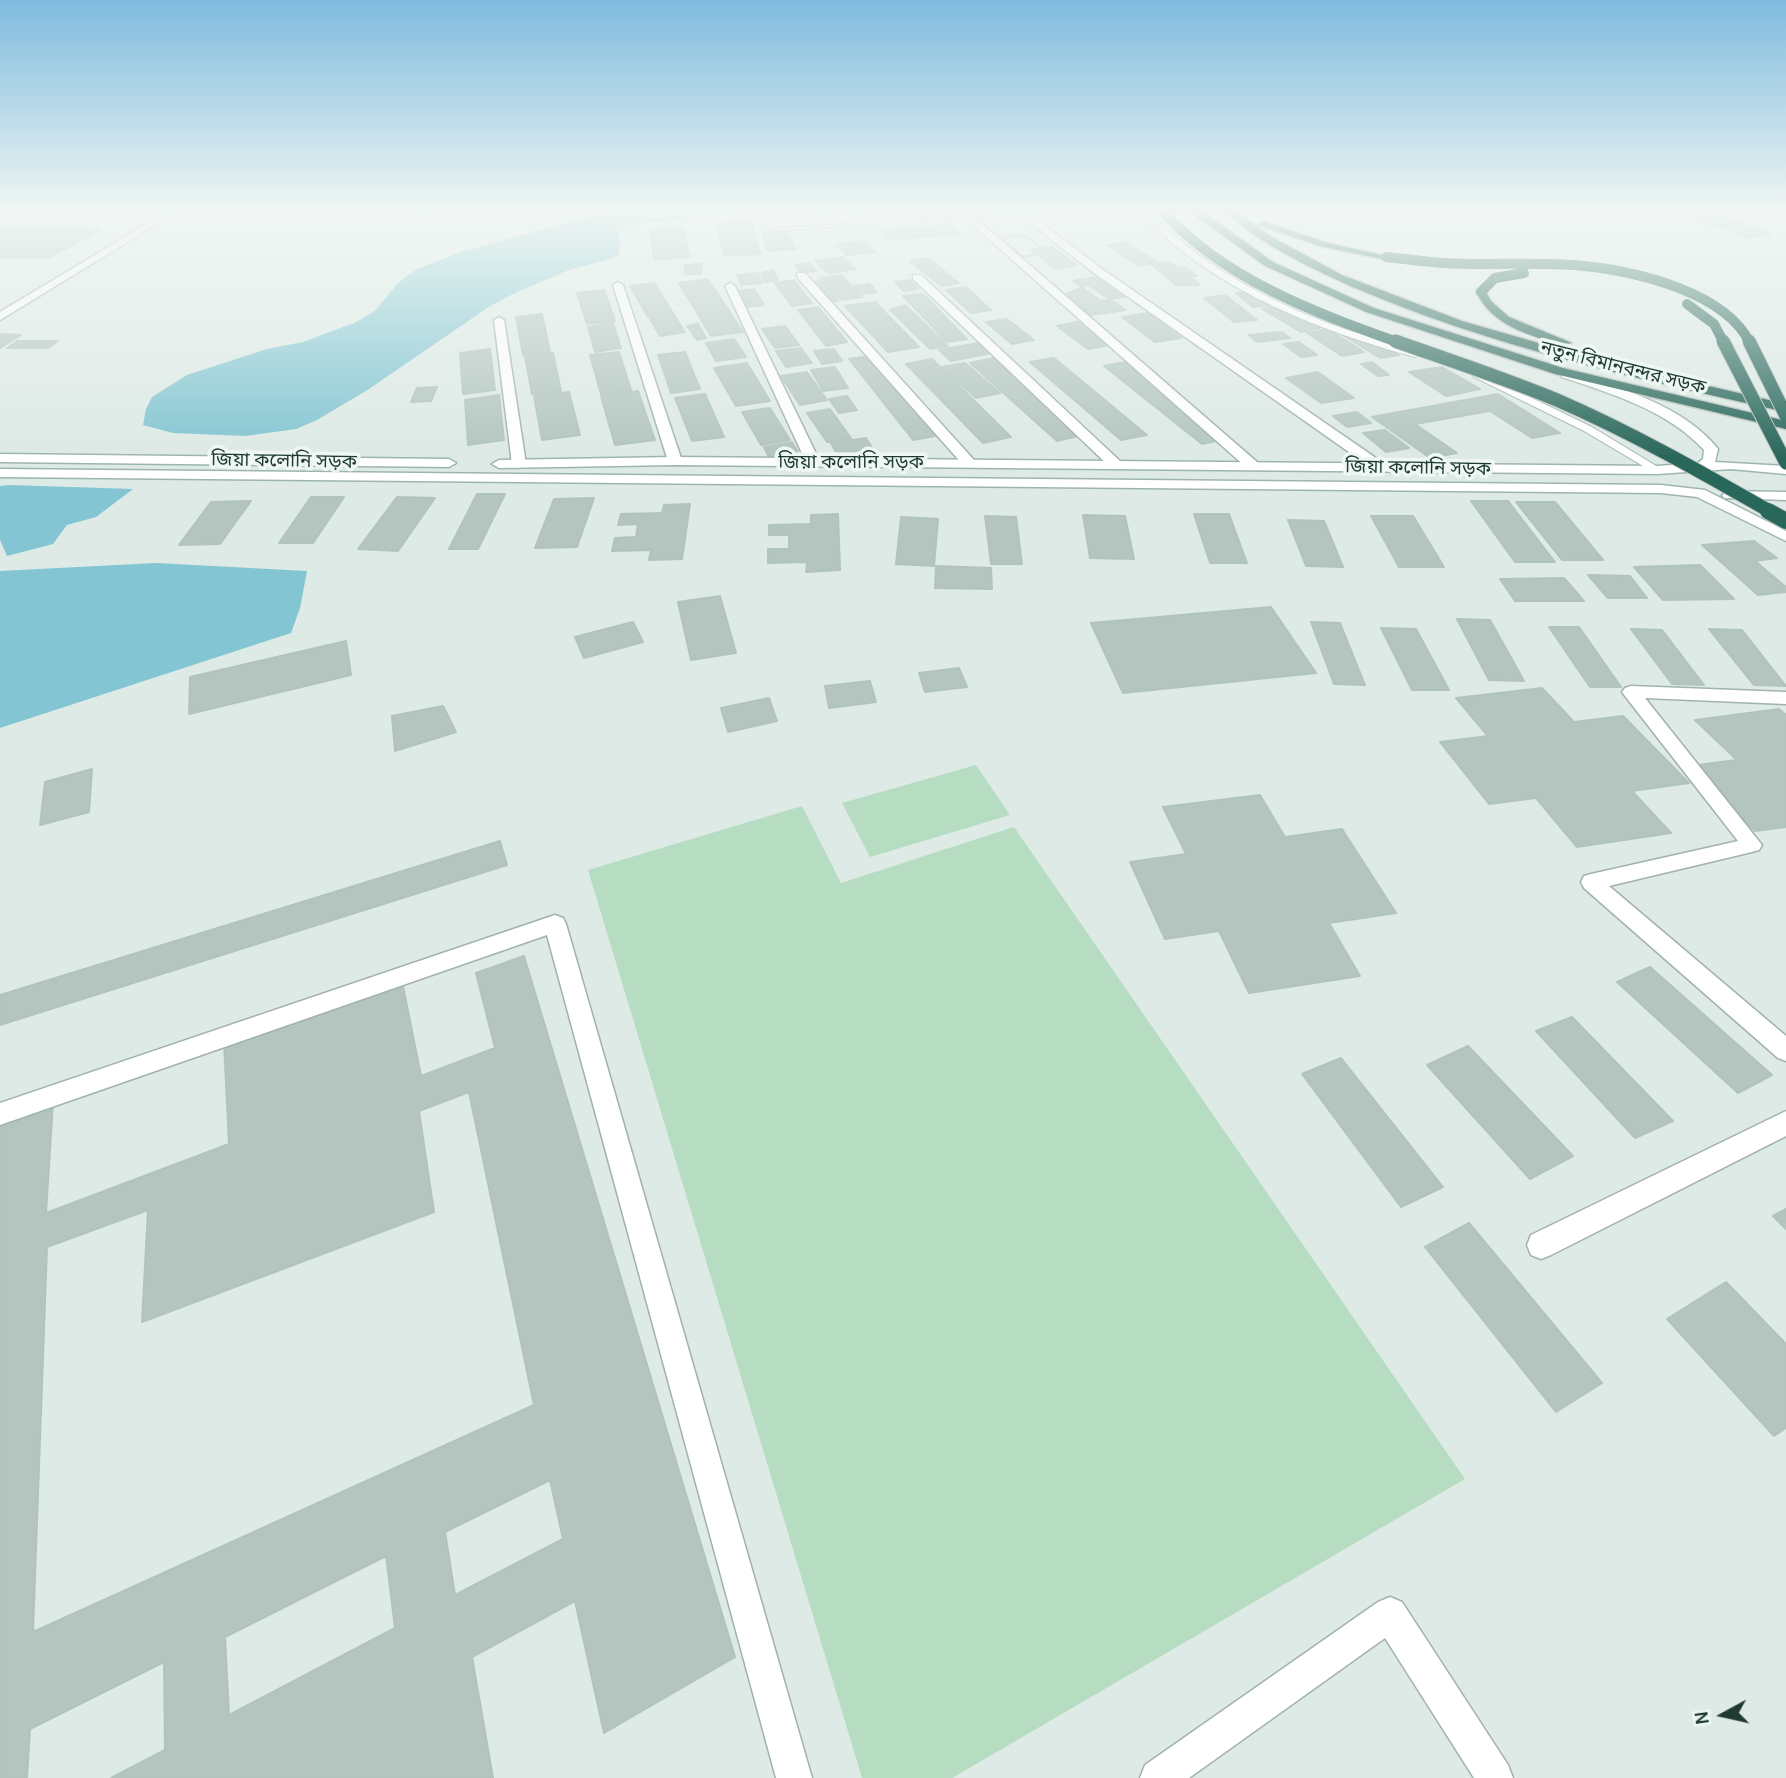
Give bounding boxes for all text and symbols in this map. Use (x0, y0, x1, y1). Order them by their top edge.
street label: নতুন বিমানবন্দর সড়ক (1538, 336, 1708, 400)
street label: জিয়া কলোনি সড়ক (211, 448, 357, 474)
street label: জিয়া কলোনি সড়ক (778, 452, 924, 474)
street label: জিয়া কলোনি সড়ক (1345, 455, 1491, 481)
north arrow (1688, 1680, 1758, 1750)
text: N (1690, 1710, 1714, 1726)

